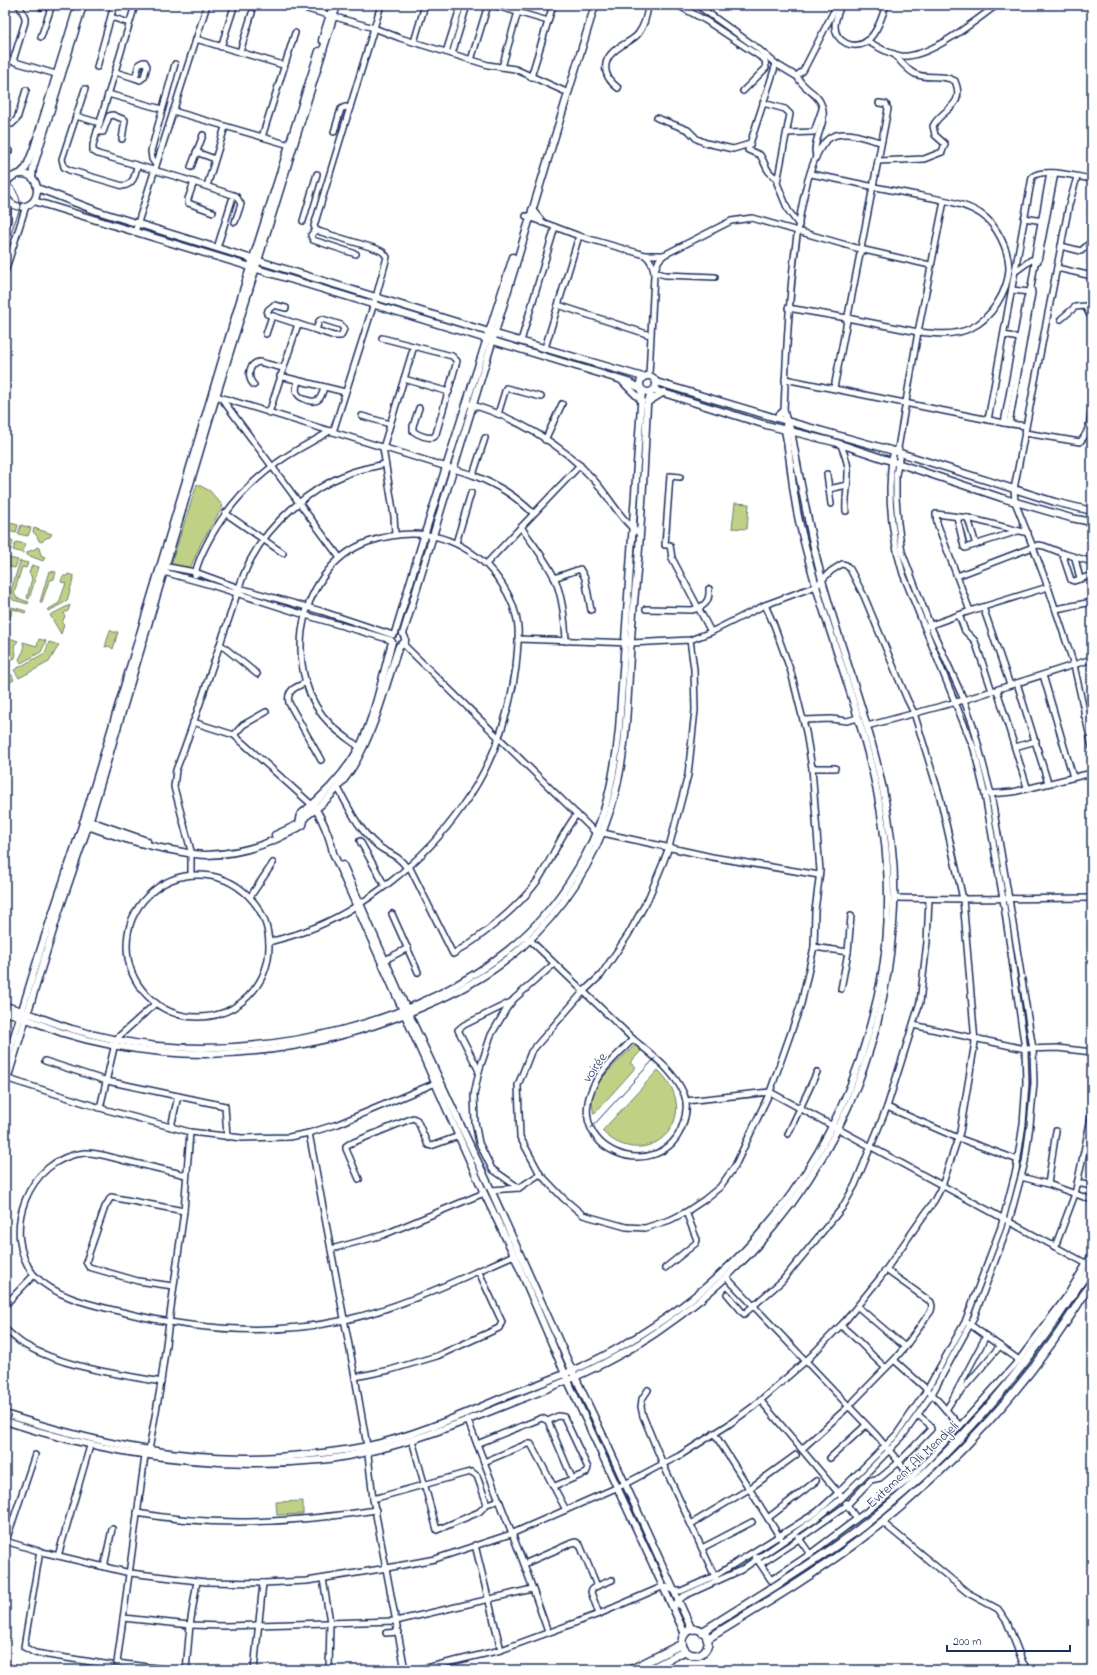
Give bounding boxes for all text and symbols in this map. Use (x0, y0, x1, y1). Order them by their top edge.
street label: voirée (577, 1048, 613, 1087)
street label: Evitement Ali Mendjeli (862, 1416, 964, 1514)
scale bar (947, 1627, 1070, 1653)
text: 200 m (953, 1633, 982, 1651)

